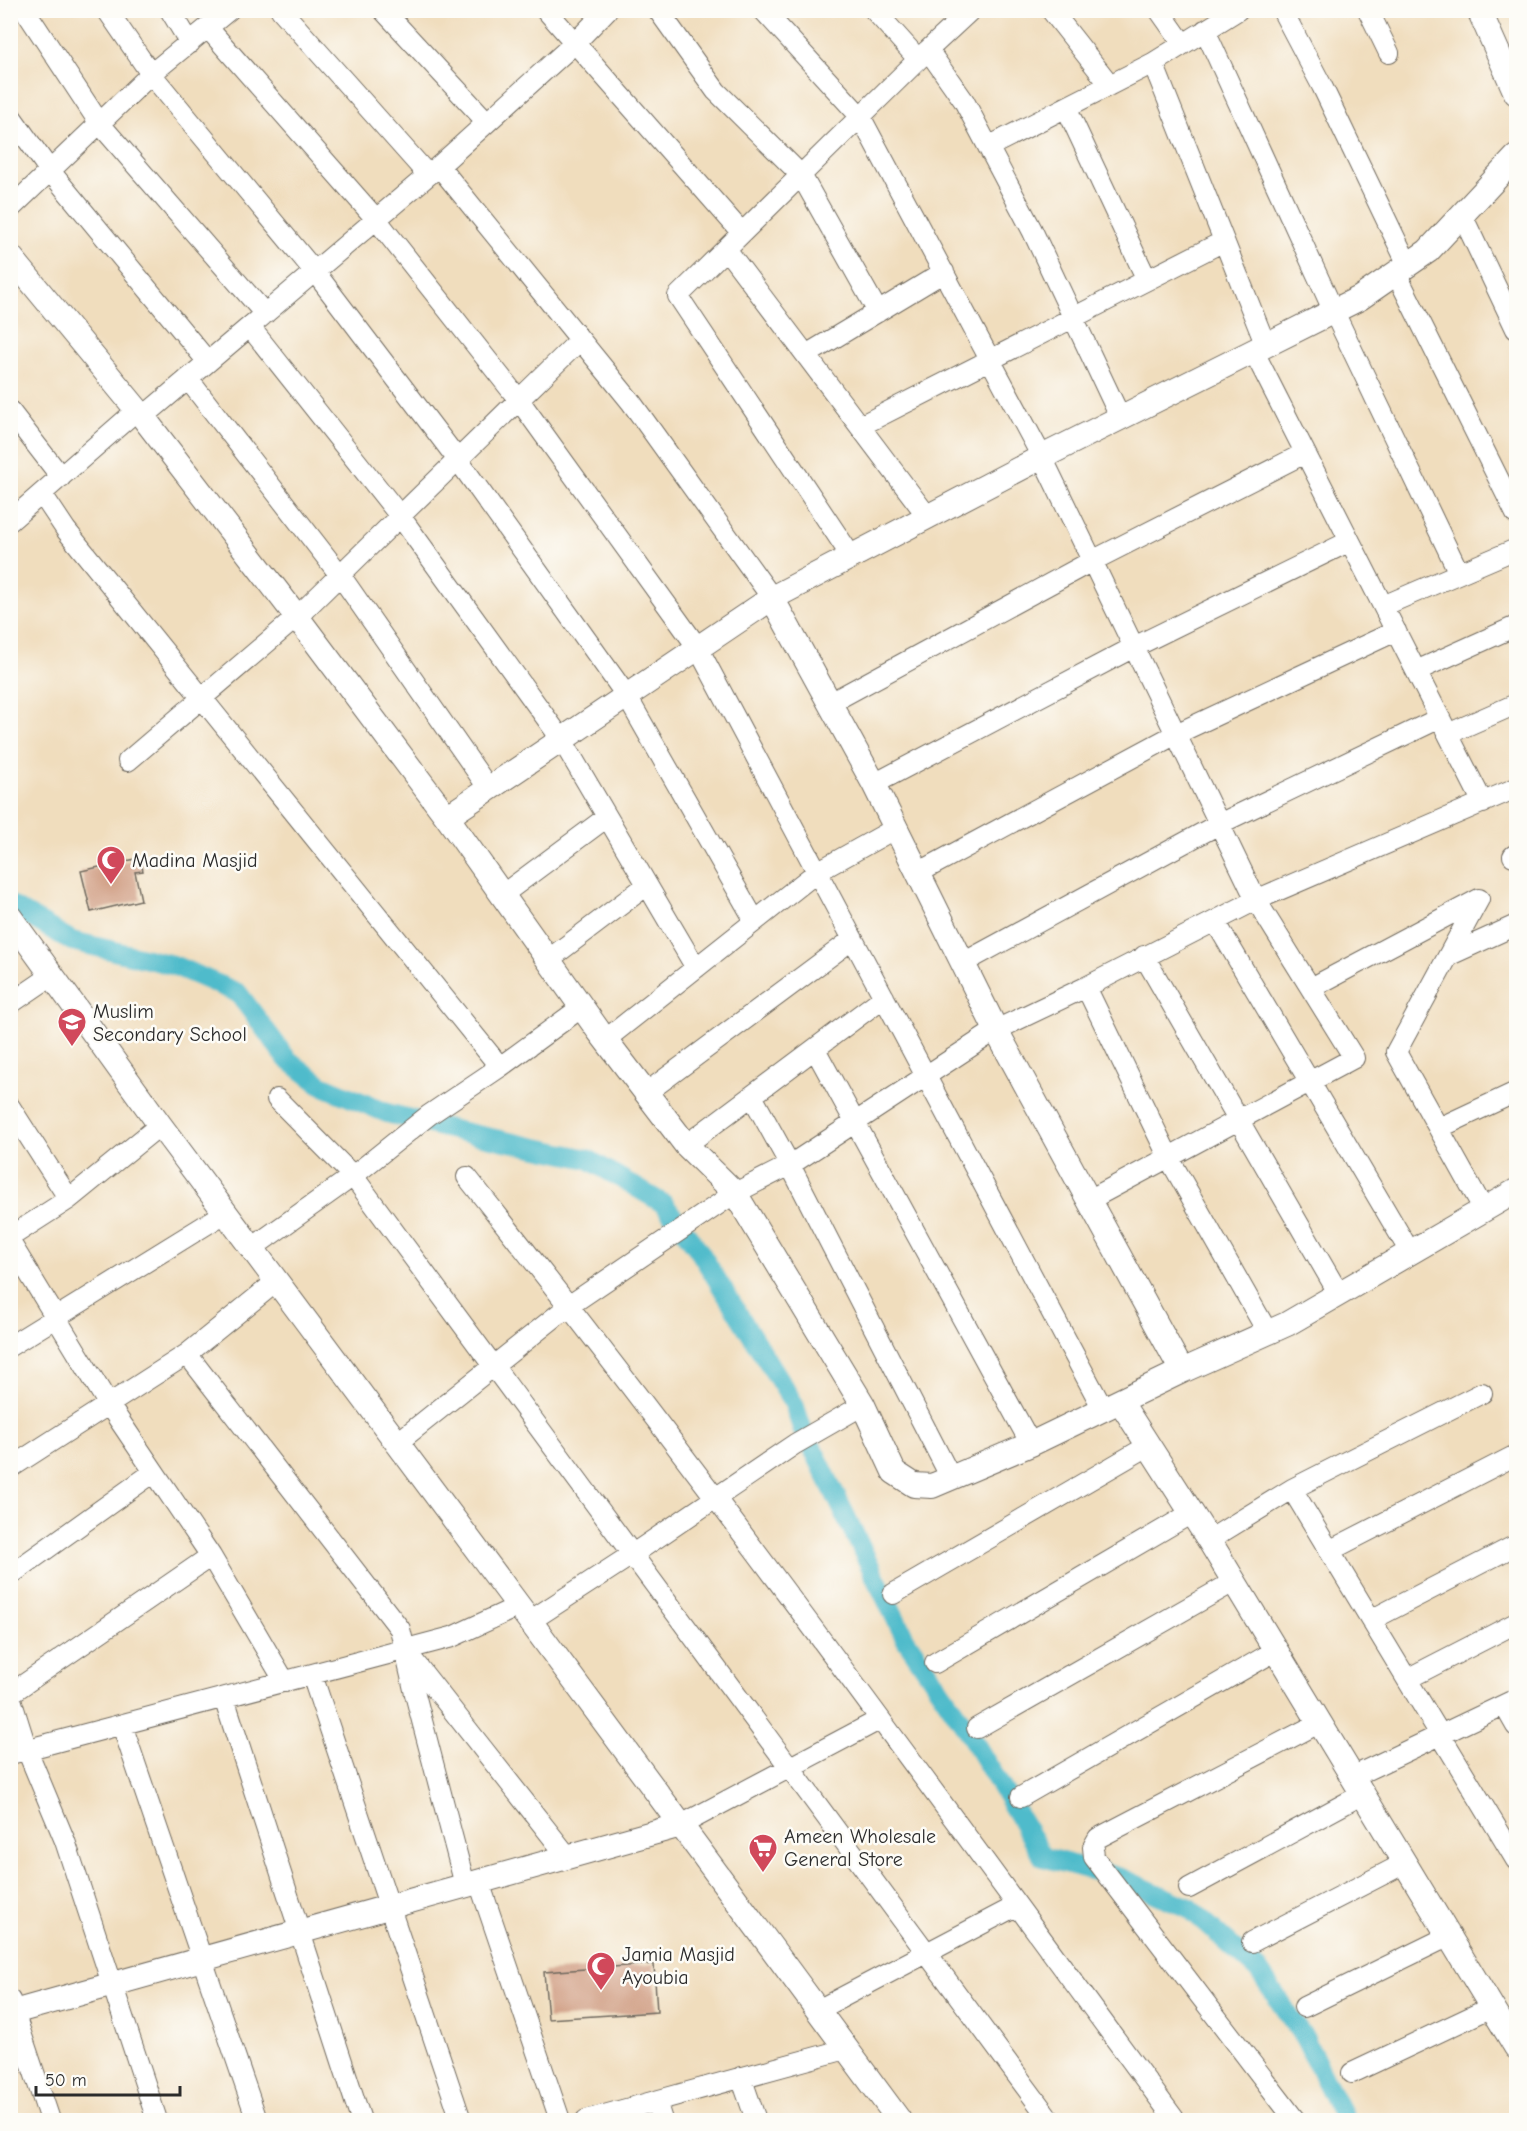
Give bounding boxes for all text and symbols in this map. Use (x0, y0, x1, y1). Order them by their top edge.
mosque icon: Madina Masjid (95, 844, 127, 886)
place label: Madina Masjid (132, 849, 258, 872)
place label: Muslim Secondary School (93, 1000, 247, 1046)
school or university icon: Muslim Secondary School (56, 1006, 88, 1048)
place label: Ameen Wholesale General Store (784, 1825, 936, 1871)
supermarket icon: Ameen Wholesale General Store (747, 1832, 779, 1874)
place label: Jamia Masjid Ayoubia (622, 1943, 735, 1989)
mosque icon: Jamia Masjid Ayoubia (585, 1950, 617, 1992)
scale bar (36, 2059, 180, 2097)
text: 50 m (45, 2070, 87, 2091)

